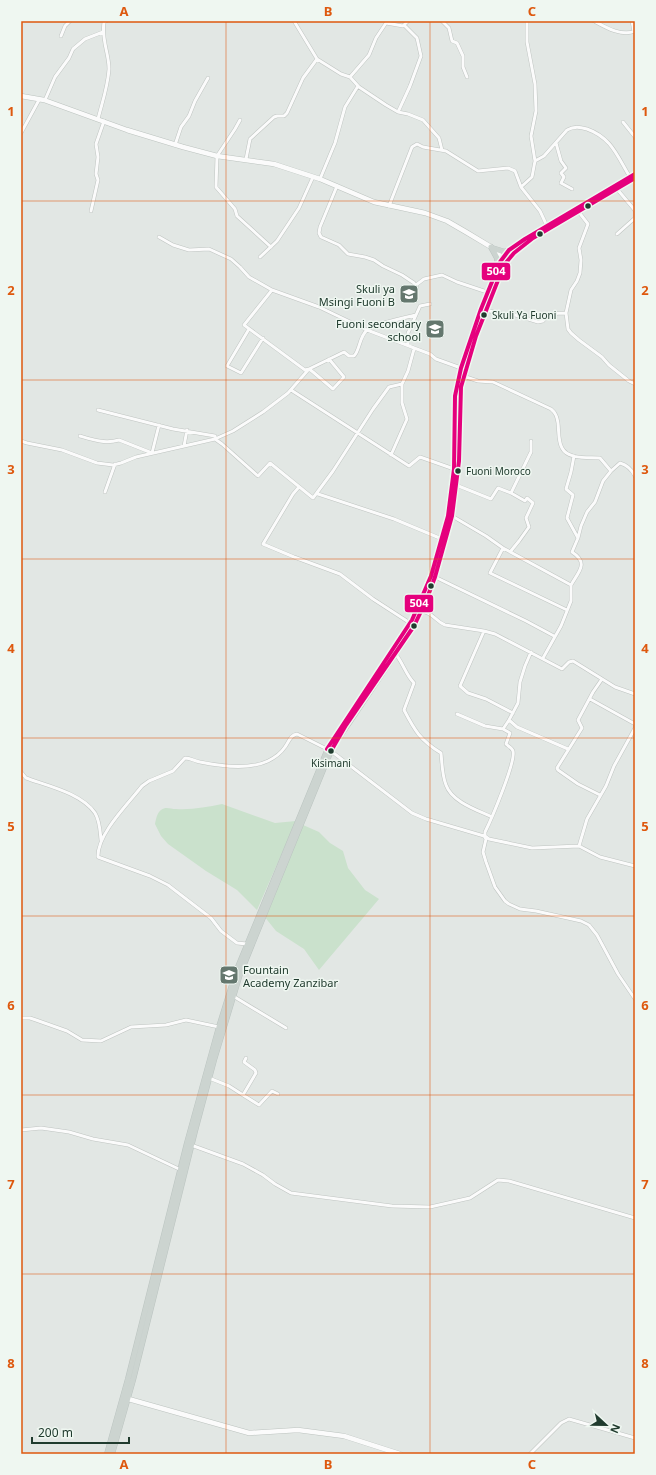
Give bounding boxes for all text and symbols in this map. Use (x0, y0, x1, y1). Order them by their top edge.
text: A (120, 2, 129, 20)
text: B (324, 2, 332, 20)
text: C (528, 2, 536, 20)
text: 1 (7, 102, 15, 120)
text: 1 (641, 102, 649, 120)
unlabelled marker (583, 201, 593, 211)
unlabelled marker (535, 229, 545, 239)
line badge: 504 (481, 262, 511, 281)
text: 504 (487, 263, 506, 278)
text: 2 (7, 281, 15, 299)
place label: Skuli ya Msingi Fuoni B (319, 281, 395, 309)
text: 2 (641, 281, 649, 299)
school or university icon: Skuli ya Msingi Fuoni B (398, 283, 420, 305)
place label: Skuli Ya Fuoni (492, 308, 556, 322)
marker: Skuli Ya Fuoni (479, 310, 489, 320)
place label: Fuoni secondary school (336, 316, 421, 344)
school or university icon: Fuoni secondary school (424, 318, 446, 340)
text: 3 (7, 460, 15, 478)
text: 3 (641, 460, 649, 478)
place label: Fuoni Moroco (466, 464, 531, 478)
marker: Fuoni Moroco (453, 466, 463, 476)
unlabelled marker (426, 581, 436, 591)
line badge: 504 (404, 594, 434, 613)
text: 504 (410, 595, 429, 610)
unlabelled marker (409, 621, 419, 631)
text: 4 (7, 639, 15, 657)
text: 4 (641, 639, 649, 657)
marker: Kisimani (326, 746, 336, 756)
place label: Kisimani (311, 756, 351, 770)
text: 5 (7, 817, 15, 835)
text: 5 (641, 817, 649, 835)
place label: Fountain Academy Zanzibar (243, 962, 338, 990)
school or university icon: Fountain Academy Zanzibar (218, 964, 240, 986)
text: 6 (7, 996, 15, 1014)
text: 6 (641, 996, 649, 1014)
text: 7 (7, 1175, 15, 1193)
text: 7 (641, 1175, 649, 1193)
text: 8 (7, 1354, 15, 1372)
text: 8 (641, 1354, 649, 1372)
north arrow (586, 1405, 626, 1445)
scale bar (32, 1419, 129, 1445)
text: N (607, 1422, 624, 1436)
text: 200 m (38, 1424, 73, 1441)
text: A (120, 1455, 129, 1473)
text: B (324, 1455, 332, 1473)
text: C (528, 1455, 536, 1473)

